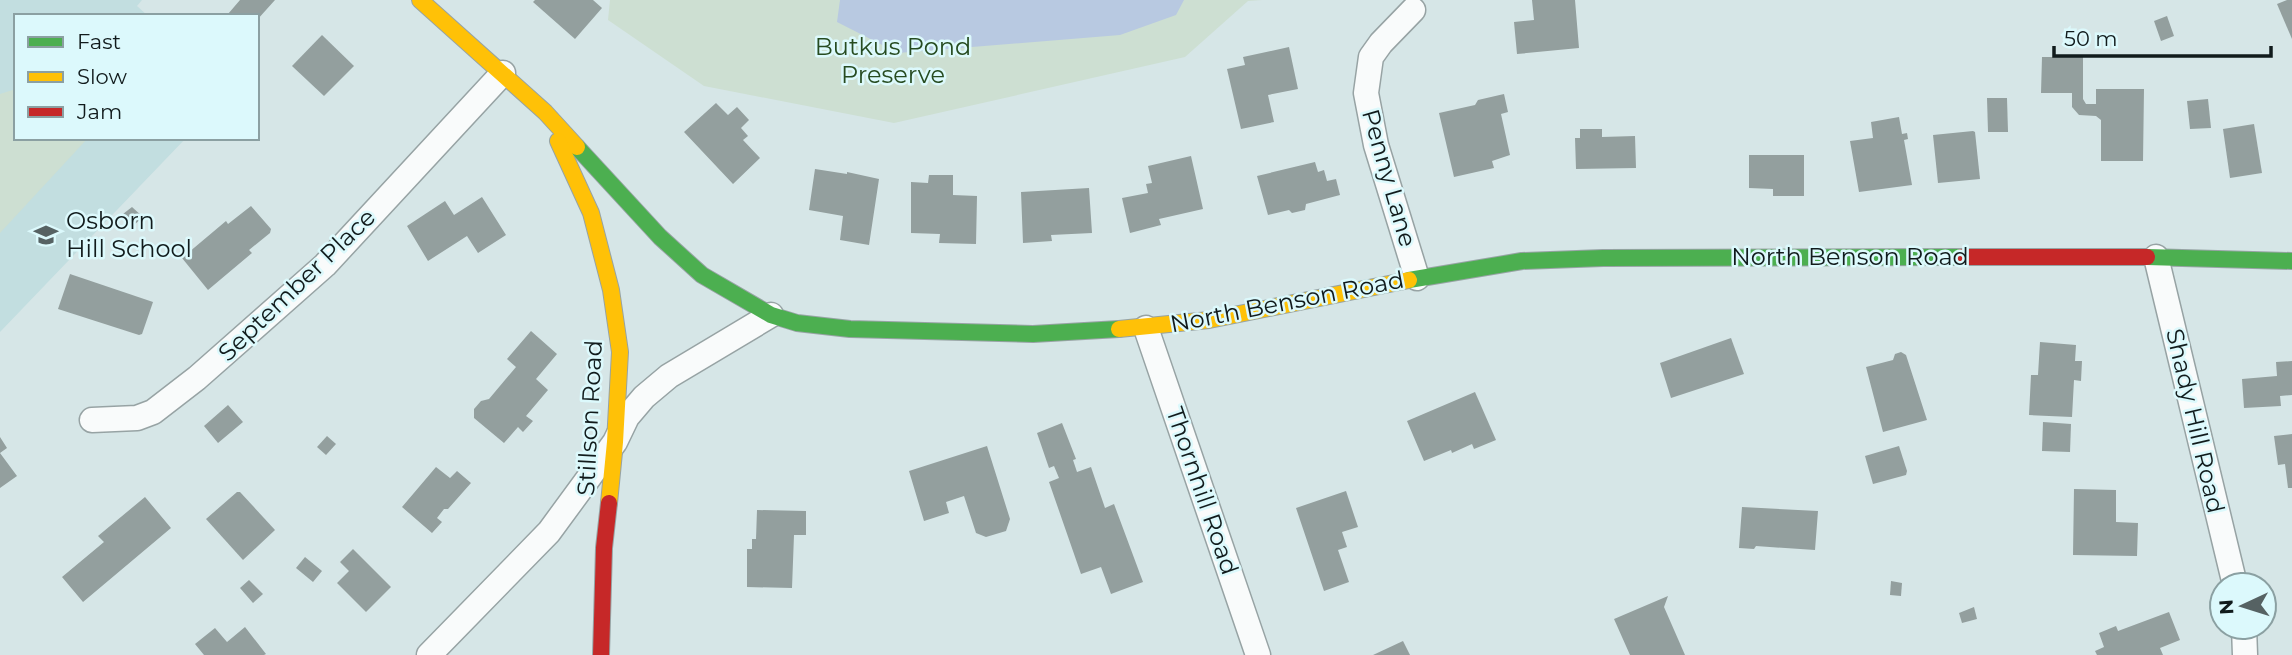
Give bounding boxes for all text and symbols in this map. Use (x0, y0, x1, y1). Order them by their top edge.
legend (14, 14, 259, 140)
scale bar (2054, 14, 2271, 58)
text: 50 m (2064, 26, 2118, 51)
text: Fast (77, 29, 121, 54)
park label: Butkus Pond Preserve (815, 32, 971, 89)
text: Slow (77, 64, 127, 89)
text: Jam (76, 99, 122, 124)
street label: Penny Lane (1356, 106, 1423, 250)
street label: September Place (212, 202, 381, 367)
place label: Osborn Hill School (66, 206, 192, 263)
school or university icon: Osborn Hill School (32, 221, 60, 249)
street label: North Benson Road (1731, 242, 1969, 271)
street label: North Benson Road (1168, 265, 1406, 338)
street label: Shady Hill Road (2160, 326, 2231, 516)
street label: Stillson Road (571, 339, 608, 497)
street label: Thornhill Road (1160, 403, 1245, 578)
north arrow (2208, 571, 2278, 641)
text: N (2215, 599, 2239, 616)

